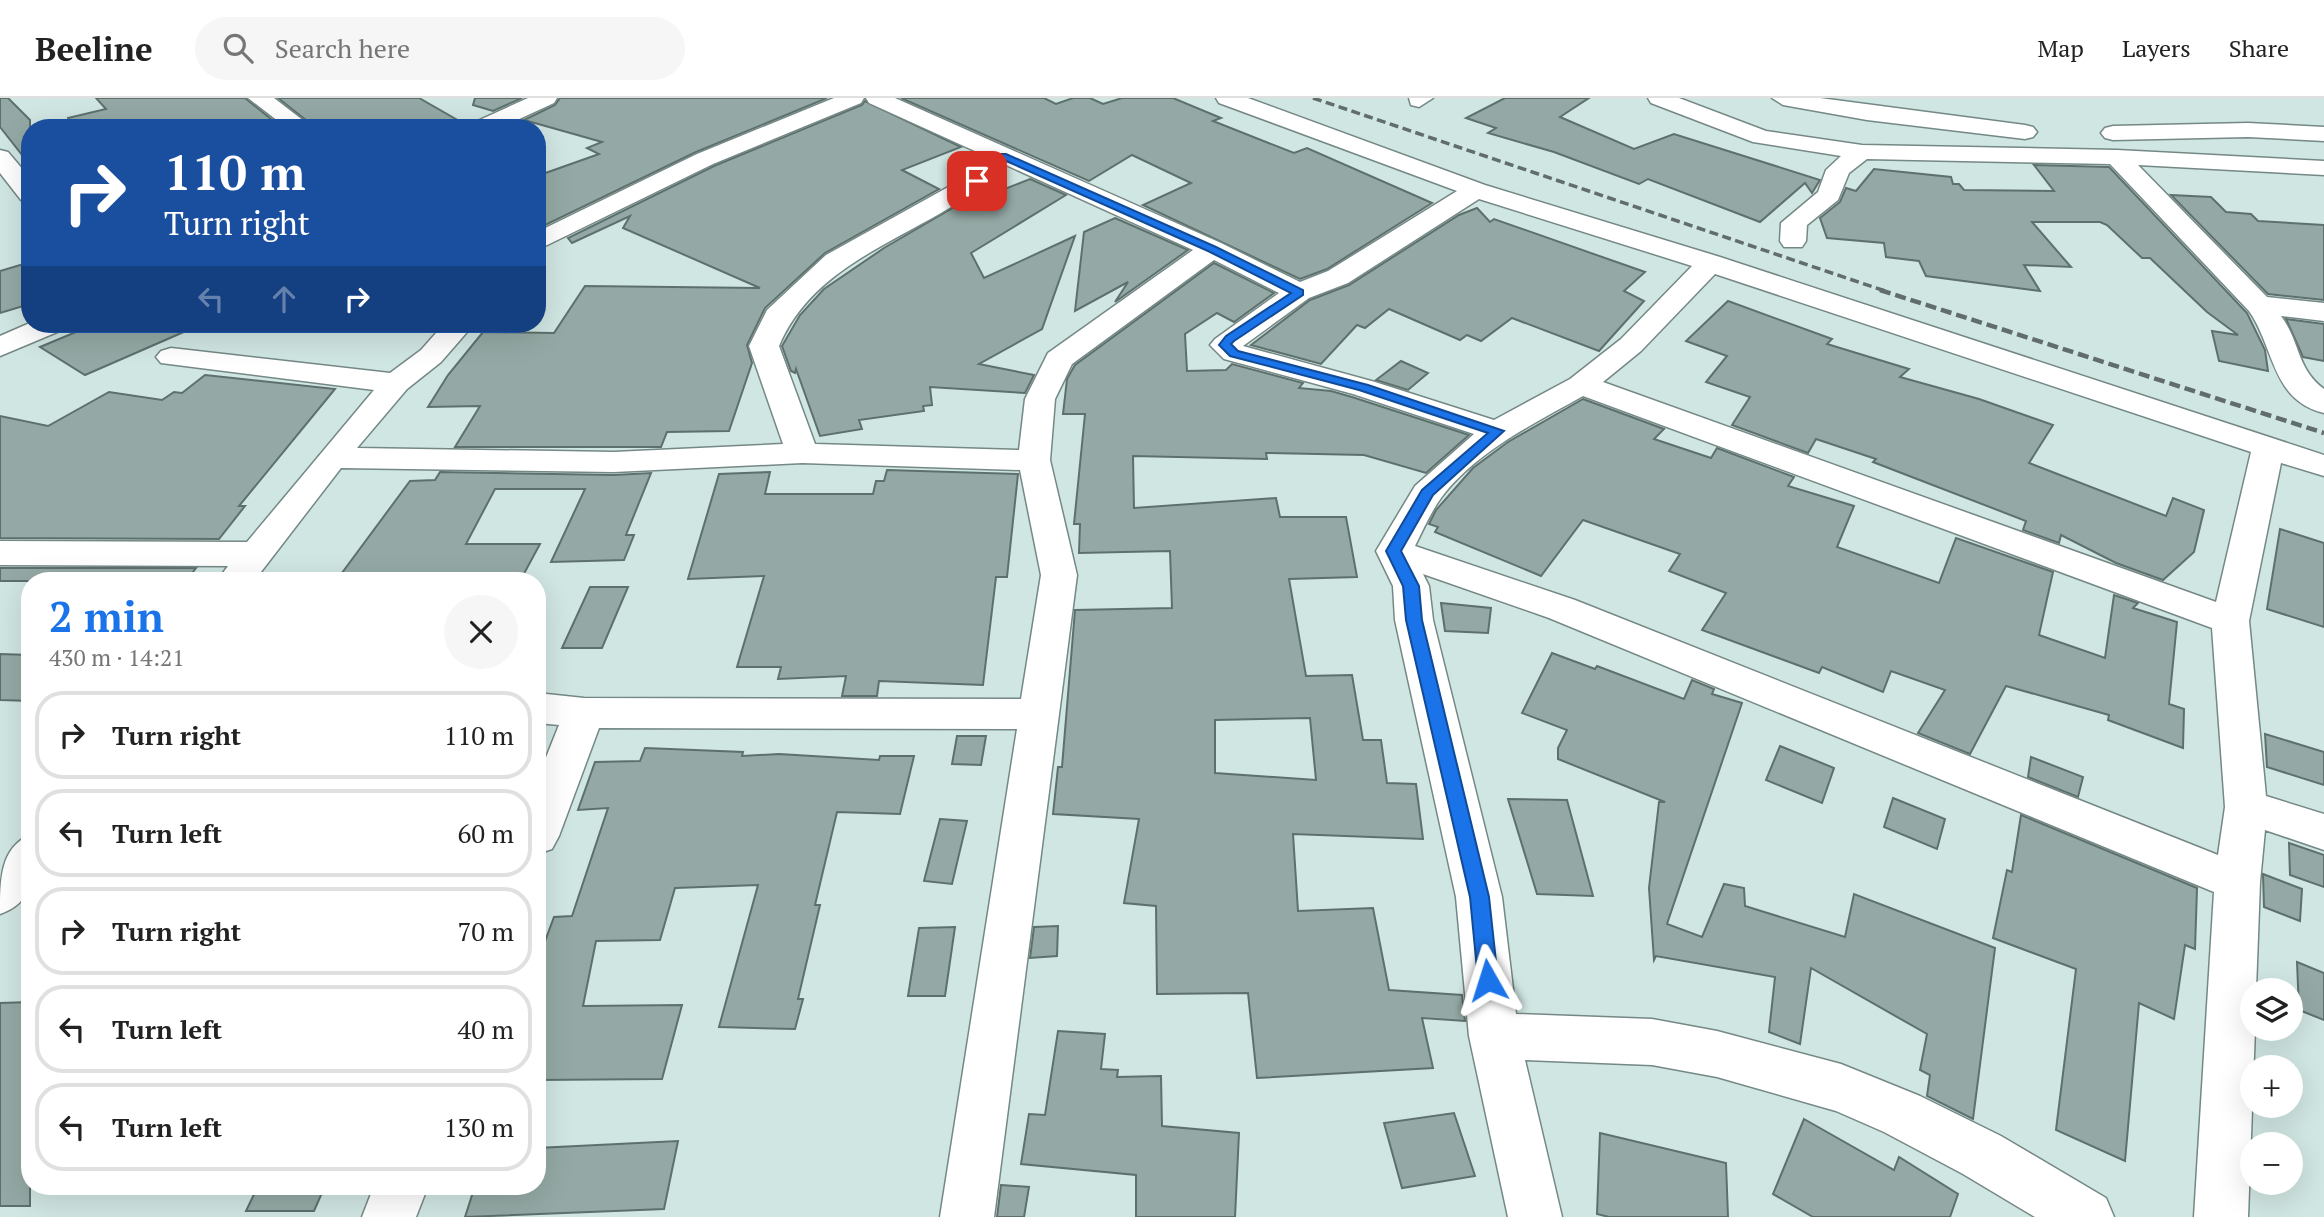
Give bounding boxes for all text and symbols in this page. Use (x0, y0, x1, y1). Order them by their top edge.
search box (195, 17, 685, 80)
text: Beeline (35, 27, 153, 70)
icon: search (219, 29, 257, 67)
text: Search here (275, 31, 410, 65)
text: Map (2037, 32, 2084, 64)
text: Layers (2122, 32, 2191, 64)
text: Share (2229, 32, 2289, 64)
text: 110 m (164, 139, 306, 204)
icon: right (49, 147, 140, 238)
pin (947, 151, 1007, 211)
icon: arrive (958, 162, 996, 200)
text: Turn right (164, 202, 310, 244)
icon: left (192, 280, 230, 318)
icon: ahead (265, 280, 303, 318)
icon: right (338, 280, 376, 318)
text: 2 min (49, 588, 164, 644)
button: close (444, 595, 518, 669)
text: 430 m · 14:21 (49, 642, 184, 673)
icon: right (53, 716, 91, 754)
text: Turn right (112, 718, 241, 752)
text: 110 m (444, 718, 514, 752)
icon: left (53, 814, 91, 852)
text: Turn left (112, 816, 222, 850)
text: 60 m (458, 816, 514, 850)
icon: right (53, 912, 91, 950)
text: Turn right (112, 914, 241, 948)
text: 70 m (458, 914, 514, 948)
position arrow (1451, 943, 1525, 1017)
map controls (2240, 978, 2303, 1195)
button: layers (2240, 978, 2303, 1041)
icon: left (53, 1010, 91, 1048)
text: Turn left (112, 1012, 222, 1046)
text: 40 m (458, 1012, 514, 1046)
button: + (2240, 1055, 2303, 1118)
icon: left (53, 1108, 91, 1146)
text: Turn left (112, 1110, 222, 1144)
text: 130 m (444, 1110, 514, 1144)
button: − (2240, 1132, 2303, 1195)

